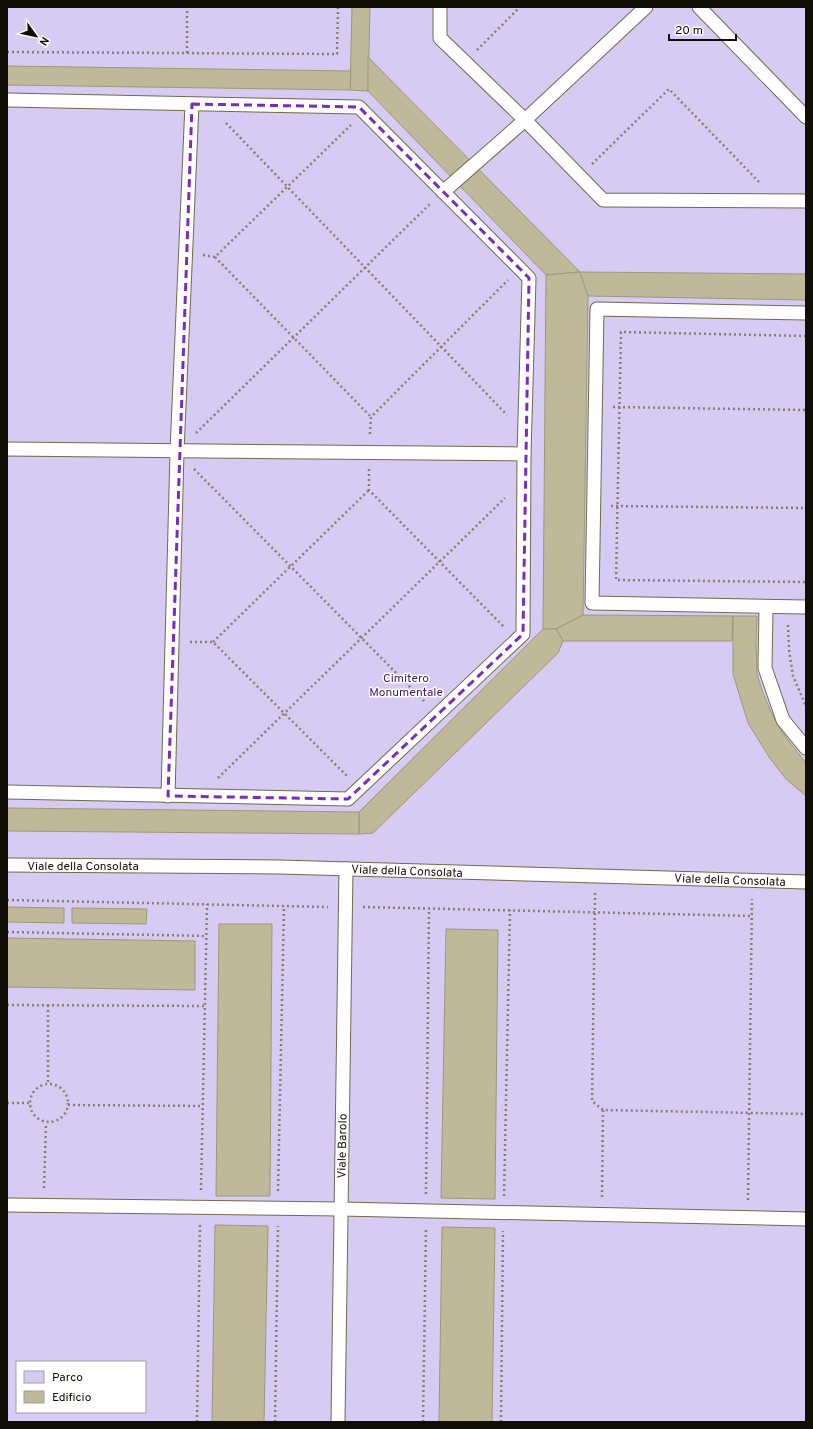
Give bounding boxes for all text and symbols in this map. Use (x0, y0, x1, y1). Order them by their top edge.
north arrow (16, 16, 56, 56)
scale bar (669, 16, 736, 42)
text: 20 m (675, 23, 703, 39)
text: N (36, 34, 52, 48)
park label: Cimitero Monumentale (369, 671, 443, 701)
street label: Viale della Consolata (27, 859, 139, 875)
street label: Viale della Consolata (351, 862, 463, 882)
street label: Viale della Consolata (674, 871, 786, 891)
street label: Viale Barolo (334, 1113, 352, 1179)
legend (16, 1361, 146, 1413)
text: Parco (52, 1370, 83, 1386)
text: Edificio (52, 1390, 92, 1406)

